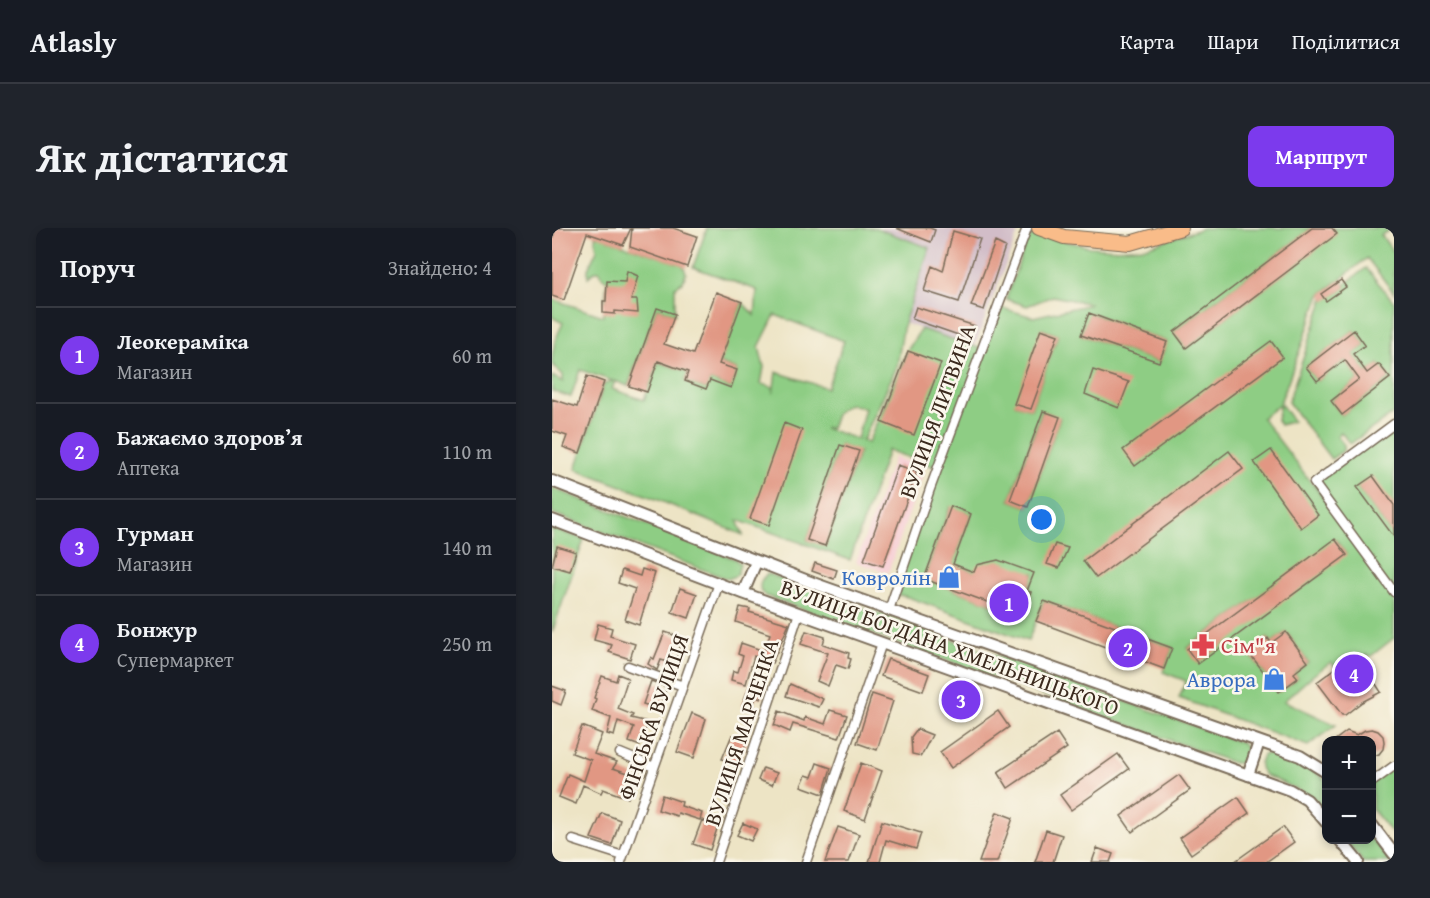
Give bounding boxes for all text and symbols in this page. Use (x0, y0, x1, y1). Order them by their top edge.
text: Atlasly (30, 21, 117, 62)
text: Карта (1120, 26, 1174, 57)
text: Шари (1207, 26, 1259, 57)
text: Поділитися (1292, 26, 1400, 57)
text: Як дістатися (36, 126, 288, 187)
button: Маршрут (1248, 126, 1394, 187)
text: Поруч (60, 248, 135, 287)
text: Знайдено: 4 (388, 253, 492, 282)
street label: ВУЛИЦЯ ЛИТВИНА (891, 319, 984, 502)
text: Леокераміка (117, 325, 249, 357)
text: 1 (74, 341, 85, 370)
text: 60 m (452, 341, 492, 370)
text: Магазин (117, 357, 192, 386)
text: Бажаємо здоровʼя (117, 421, 303, 453)
text: 2 (74, 437, 85, 466)
text: 110 m (442, 437, 492, 466)
text: Аптека (117, 453, 179, 482)
your location (1027, 505, 1056, 534)
text: Гурман (117, 517, 194, 549)
text: 3 (74, 533, 85, 562)
text: 140 m (442, 533, 492, 562)
text: Магазин (117, 549, 192, 578)
place label: Ковролін (841, 561, 931, 593)
shop icon: Ковролін (936, 564, 962, 590)
street label: ВУЛИЦЯ БОГДАНА ХМЕЛЬНИЦЬКОГО (776, 571, 1124, 723)
pin: 1 (990, 580, 1028, 626)
text: Бонжур (117, 613, 197, 645)
pin: 2 (1108, 626, 1148, 670)
text: 4 (74, 629, 85, 658)
text: 250 m (442, 629, 492, 658)
place label: Сім"я (1221, 629, 1276, 661)
street label: ФІНСЬКА ВУЛИЦЯ (610, 630, 696, 804)
pharmacy icon: Сім"я (1190, 632, 1216, 658)
street label: ВУЛИЦЯ МАРЧЕНКА (696, 634, 787, 830)
text: Супермаркет (117, 645, 234, 674)
pin: 4 (1334, 652, 1374, 696)
place label: Аврора (1186, 663, 1257, 695)
shop icon: Аврора (1261, 666, 1287, 692)
pin: 3 (942, 678, 980, 722)
map controls (1322, 736, 1376, 844)
button: + (1322, 736, 1376, 790)
button: − (1322, 790, 1376, 844)

